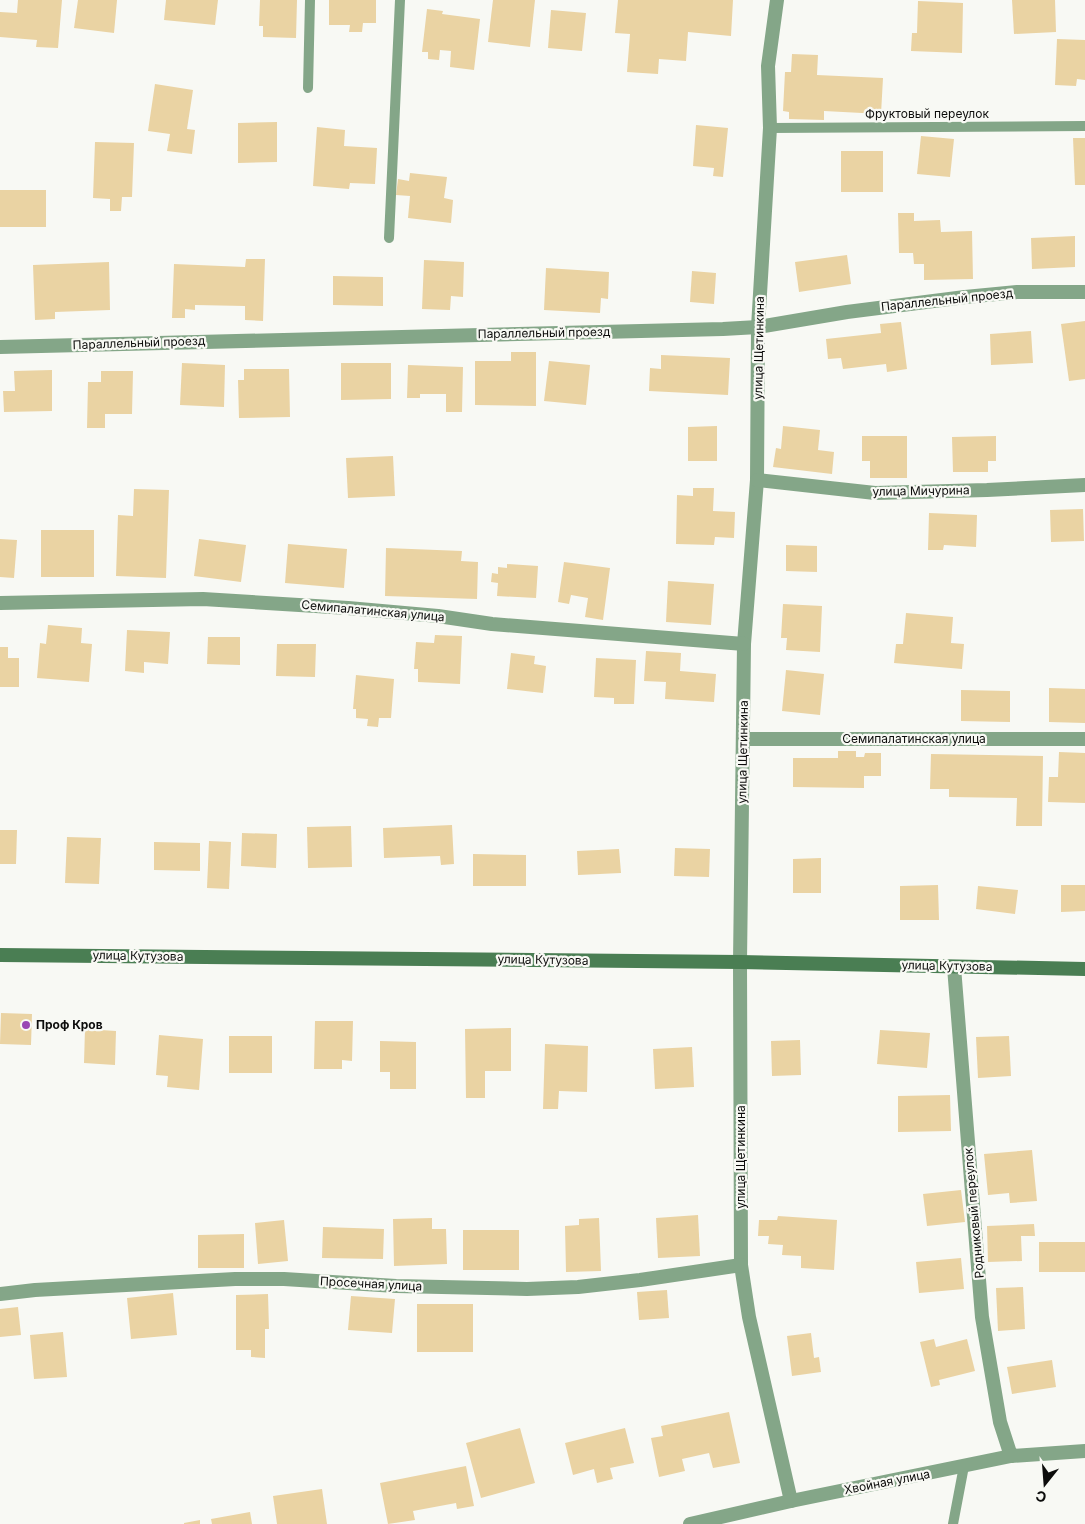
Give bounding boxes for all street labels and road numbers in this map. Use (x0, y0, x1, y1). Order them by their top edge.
street label: Фруктовый переулок (865, 106, 989, 121)
street label: Параллельный проезд (880, 285, 1014, 314)
street label: улица Щетинкина (750, 296, 767, 400)
street label: Параллельный проезд (478, 324, 611, 341)
street label: Параллельный проезд (72, 333, 206, 352)
street label: улица Мичурина (872, 482, 970, 499)
street label: Семипалатинская улица (301, 597, 445, 624)
street label: улица Щетинкина (734, 700, 751, 804)
street label: Семипалатинская улица (842, 731, 986, 746)
street label: улица Кутузова (92, 947, 184, 964)
street label: улица Кутузова (497, 951, 589, 968)
street label: улица Кутузова (901, 957, 993, 974)
street label: улица Щетинкина (733, 1105, 748, 1209)
street label: Родниковый переулок (960, 1147, 987, 1279)
street label: Просечная улица (320, 1273, 423, 1294)
street label: Хвойная улица (843, 1466, 931, 1497)

